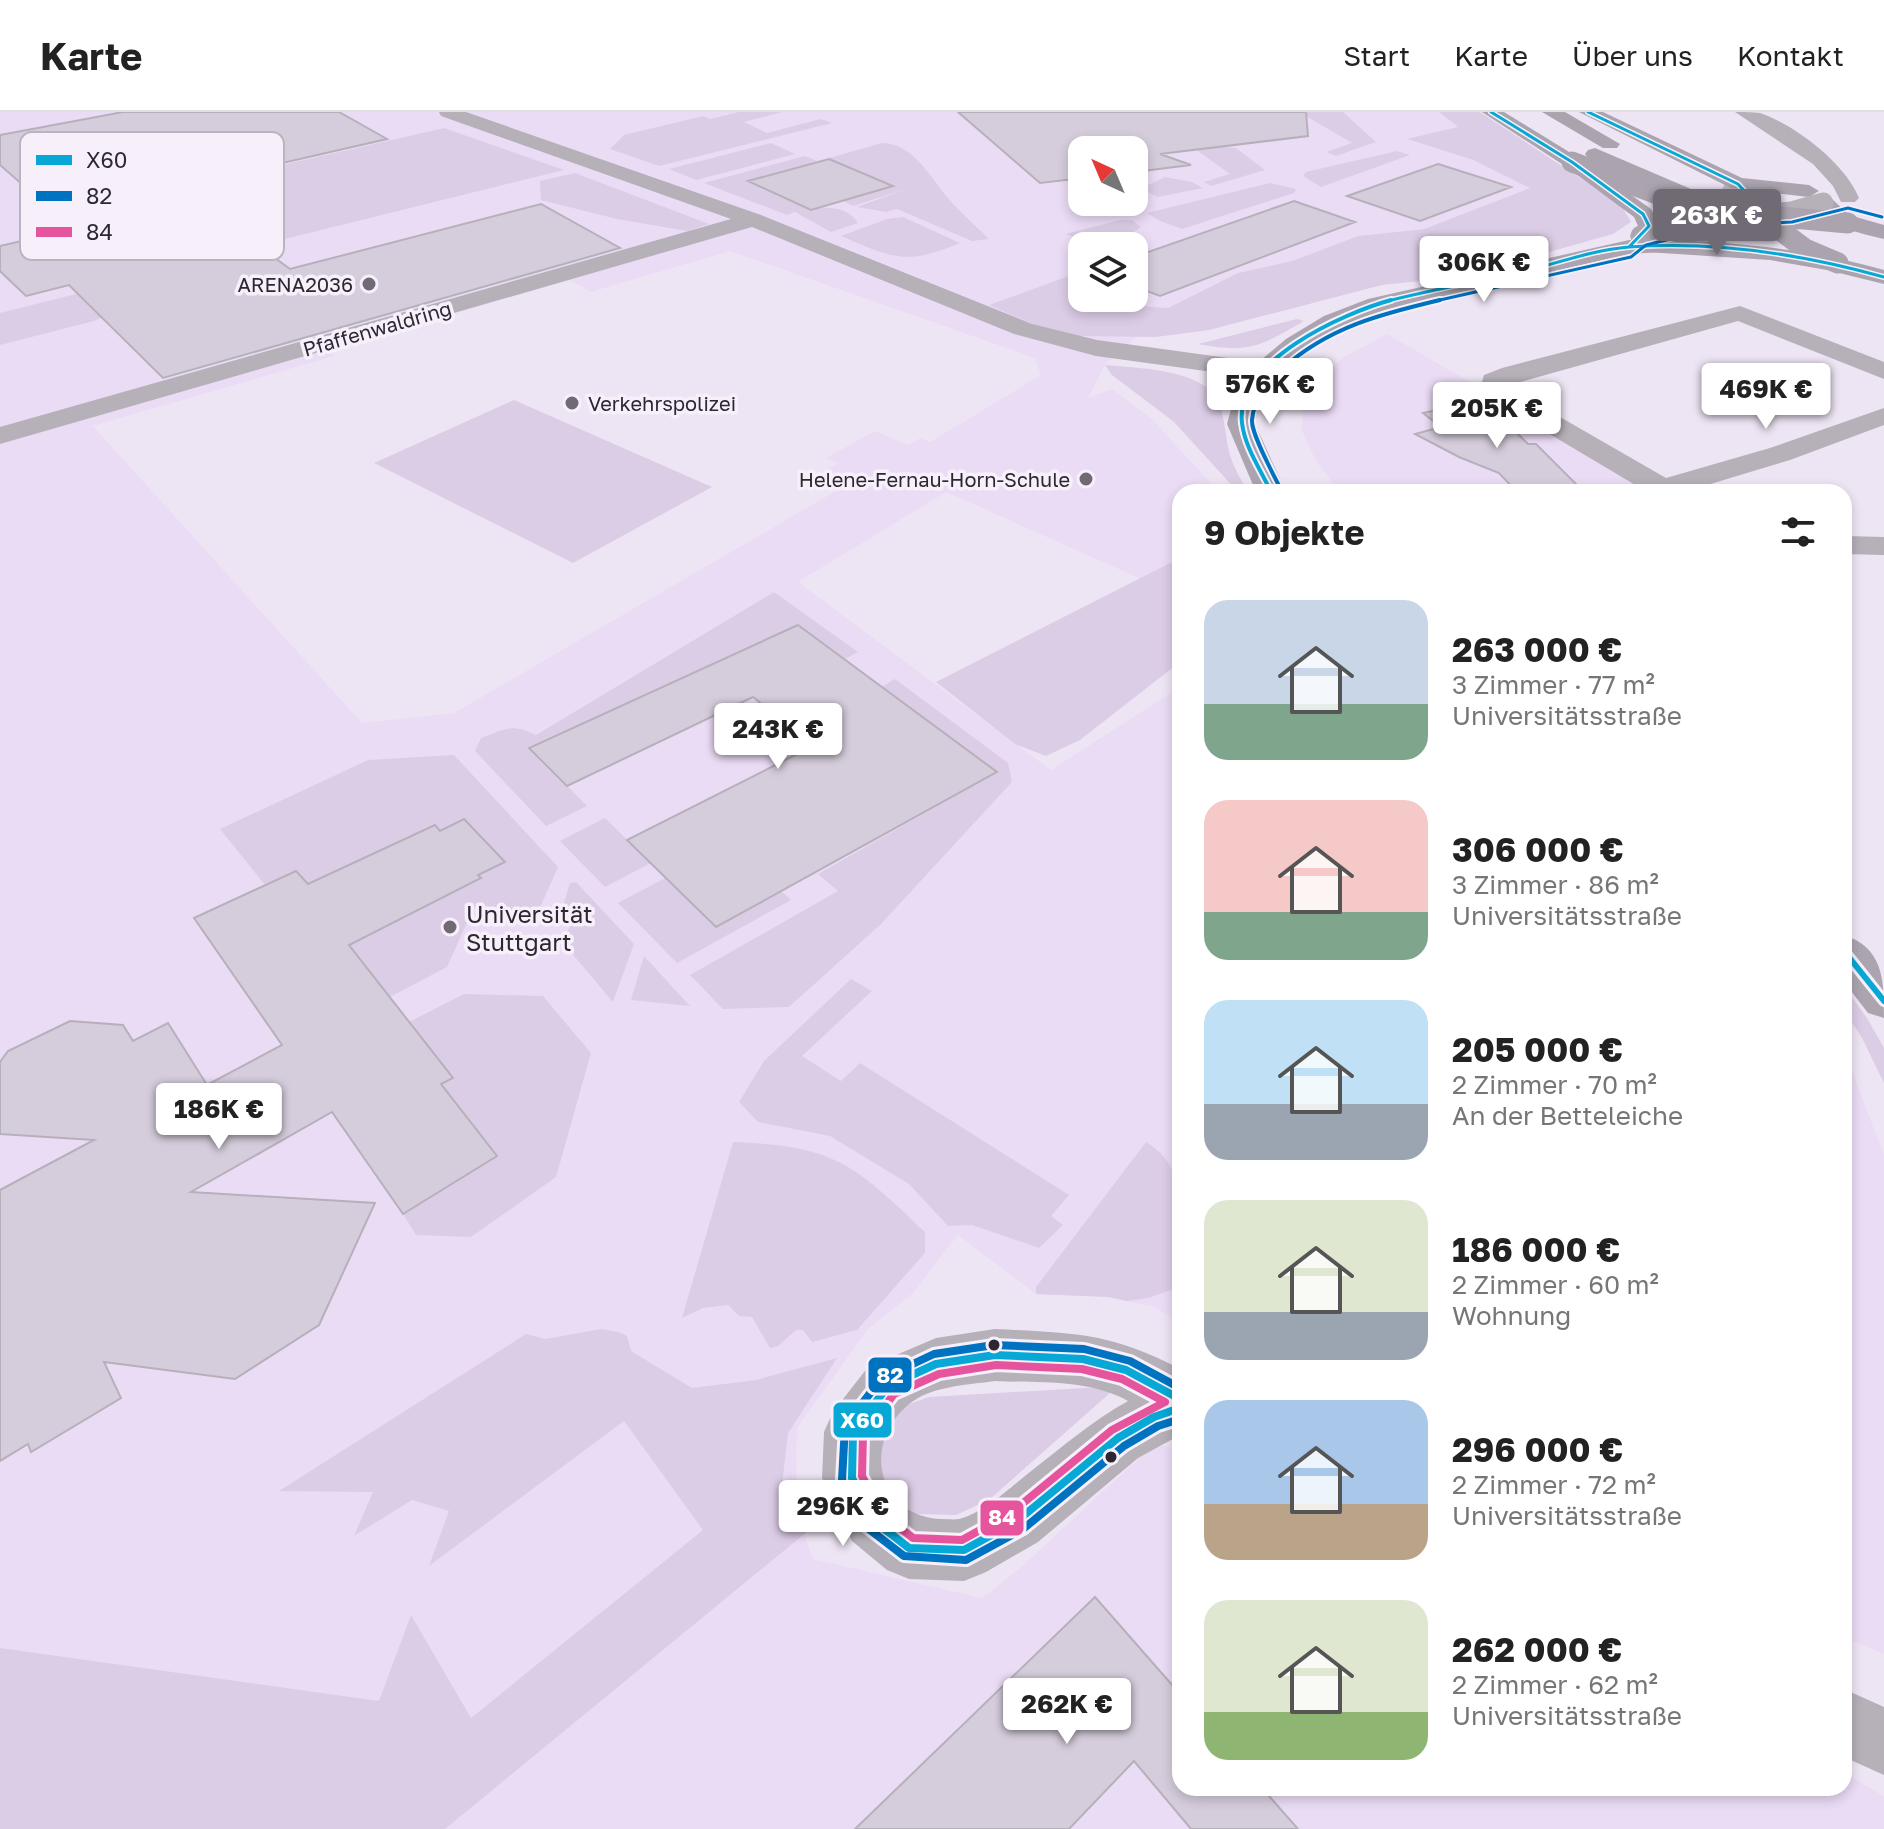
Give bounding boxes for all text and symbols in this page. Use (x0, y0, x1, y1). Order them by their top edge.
text: Karte (40, 33, 142, 78)
text: Start (1343, 39, 1410, 72)
text: Karte (1454, 39, 1528, 72)
text: Über uns (1572, 39, 1693, 72)
text: Kontakt (1737, 39, 1844, 72)
legend (20, 132, 284, 260)
north arrow (1068, 136, 1148, 216)
map controls (1068, 136, 1148, 312)
text: X60 (86, 146, 127, 173)
text: 82 (86, 182, 112, 209)
pin: 263K € (1652, 189, 1782, 257)
text: 263K € (1671, 199, 1763, 230)
text: 84 (86, 218, 113, 245)
button: layers (1068, 232, 1148, 312)
pin: 306K € (1419, 236, 1549, 304)
text: 306K € (1438, 246, 1530, 277)
place label: ARENA2036 (237, 272, 353, 296)
marker: ARENA2036 (360, 275, 378, 293)
street label: Pfaffenwaldring (300, 295, 454, 361)
pin: 576K € (1205, 358, 1335, 426)
pin: 469K € (1701, 363, 1831, 431)
text: 576K € (1225, 368, 1315, 399)
text: 469K € (1720, 373, 1812, 404)
pin: 205K € (1432, 382, 1562, 450)
place label: Verkehrspolizei (588, 391, 736, 415)
text: 205K € (1451, 392, 1543, 423)
marker: Verkehrspolizei (563, 394, 581, 412)
place label: Helene-Fernau-Horn-Schule (799, 467, 1070, 491)
marker: Helene-Fernau-Horn-Schule (1077, 470, 1095, 488)
icon: filters (1776, 510, 1820, 554)
text: 9 Objekte (1204, 512, 1364, 552)
text: 263 000 € (1452, 629, 1622, 669)
icon: home (1268, 632, 1364, 728)
text: 3 Zimmer · 77 m² (1452, 669, 1655, 700)
text: Universitätsstraße (1452, 700, 1682, 731)
pin: 243K € (713, 703, 843, 771)
text: 243K € (732, 713, 824, 744)
text: 306 000 € (1452, 829, 1624, 869)
icon: home (1268, 832, 1364, 928)
text: 3 Zimmer · 86 m² (1452, 869, 1659, 900)
place label: Universität Stuttgart (466, 899, 593, 956)
text: Universitätsstraße (1452, 900, 1682, 931)
marker: Universität Stuttgart (441, 918, 459, 936)
text: 205 000 € (1452, 1029, 1623, 1069)
icon: home (1268, 1032, 1364, 1128)
text: 2 Zimmer · 70 m² (1452, 1069, 1657, 1100)
pin: 186K € (154, 1083, 284, 1151)
text: 186K € (174, 1093, 264, 1124)
text: An der Betteleiche (1452, 1100, 1683, 1131)
text: 186 000 € (1452, 1229, 1620, 1269)
icon: home (1268, 1232, 1364, 1328)
text: 2 Zimmer · 60 m² (1452, 1269, 1659, 1300)
text: Wohnung (1452, 1300, 1571, 1331)
unlabelled marker (986, 1337, 1002, 1353)
line badge: 82 (867, 1356, 913, 1394)
text: 82 (876, 1361, 904, 1388)
line badge: X60 (832, 1401, 893, 1439)
text: X60 (840, 1406, 884, 1433)
text: 296 000 € (1452, 1429, 1623, 1469)
icon: home (1268, 1432, 1364, 1528)
unlabelled marker (1103, 1449, 1119, 1465)
text: 2 Zimmer · 72 m² (1452, 1469, 1656, 1500)
pin: 296K € (778, 1480, 908, 1548)
text: 296K € (797, 1490, 889, 1521)
line badge: 84 (979, 1499, 1025, 1537)
text: Universitätsstraße (1452, 1500, 1682, 1531)
text: 84 (988, 1503, 1016, 1530)
text: 262 000 € (1452, 1629, 1622, 1669)
icon: home (1268, 1632, 1364, 1728)
text: 2 Zimmer · 62 m² (1452, 1669, 1658, 1700)
pin: 262K € (1002, 1678, 1132, 1746)
text: 262K € (1021, 1688, 1113, 1719)
text: Universitätsstraße (1452, 1700, 1682, 1731)

